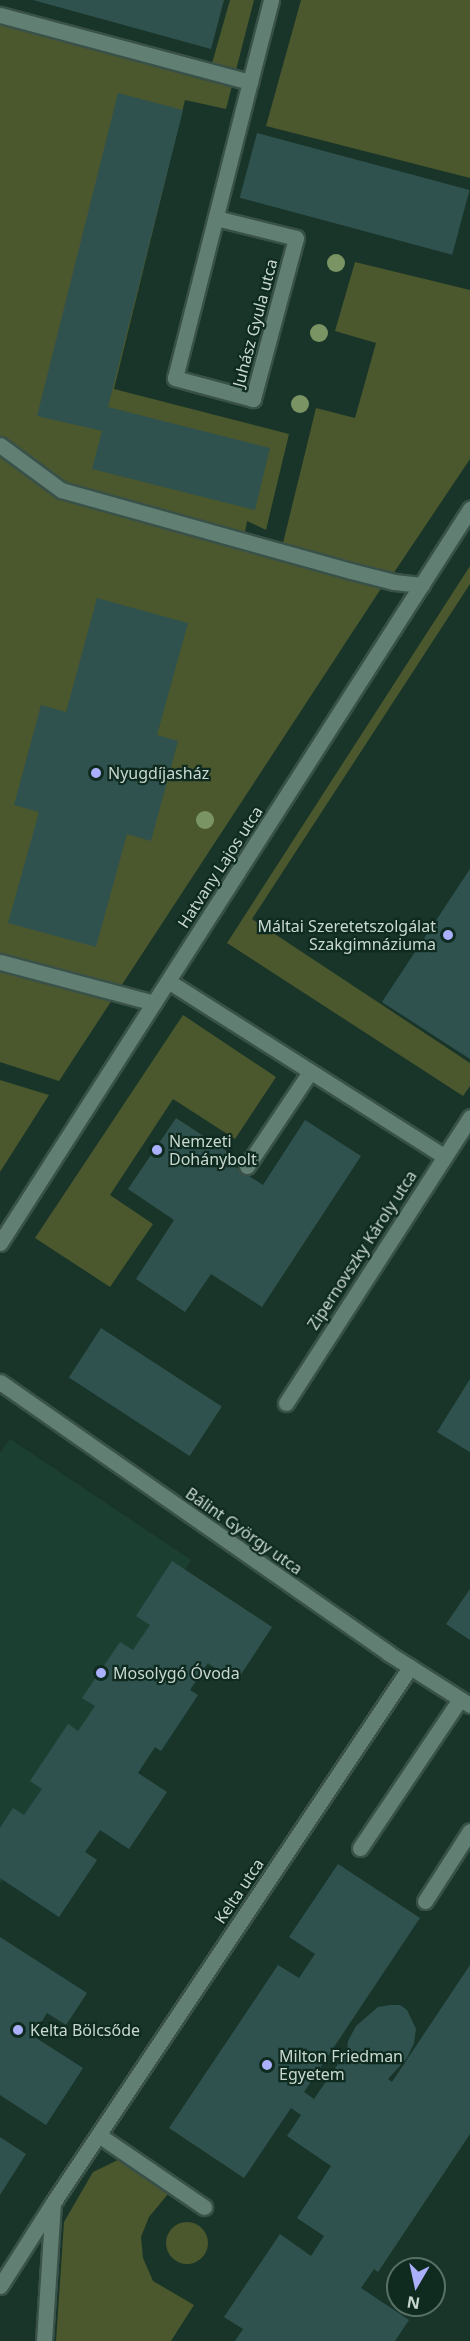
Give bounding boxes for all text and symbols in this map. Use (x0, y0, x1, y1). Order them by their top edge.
street label: Juhász Gyula utca (229, 257, 281, 389)
place label: Nyugdíjasház (108, 763, 209, 783)
marker: Nyugdíjasház (89, 766, 103, 780)
street label: Hatvany Lajos utca (173, 803, 267, 931)
place label: Máltai Szeretetszolgálat Szakgimnáziuma (257, 916, 436, 954)
marker: Máltai Szeretetszolgálat Szakgimnáziuma (441, 928, 455, 942)
place label: Nemzeti Dohánybolt (169, 1131, 257, 1169)
marker: Nemzeti Dohánybolt (150, 1143, 164, 1157)
street label: Zipernovszky Károly utca (303, 1167, 421, 1333)
street label: Bálint György utca (182, 1484, 306, 1578)
place label: Mosolygó Óvoda (113, 1663, 240, 1683)
marker: Mosolygó Óvoda (94, 1666, 108, 1680)
street label: Kelta utca (210, 1855, 268, 1927)
place label: Kelta Bölcsőde (30, 2020, 140, 2040)
marker: Kelta Bölcsőde (11, 2023, 25, 2037)
place label: Milton Friedman Egyetem (279, 2046, 403, 2084)
marker: Milton Friedman Egyetem (260, 2058, 274, 2072)
north arrow (386, 2257, 446, 2317)
text: N (405, 2291, 422, 2315)

